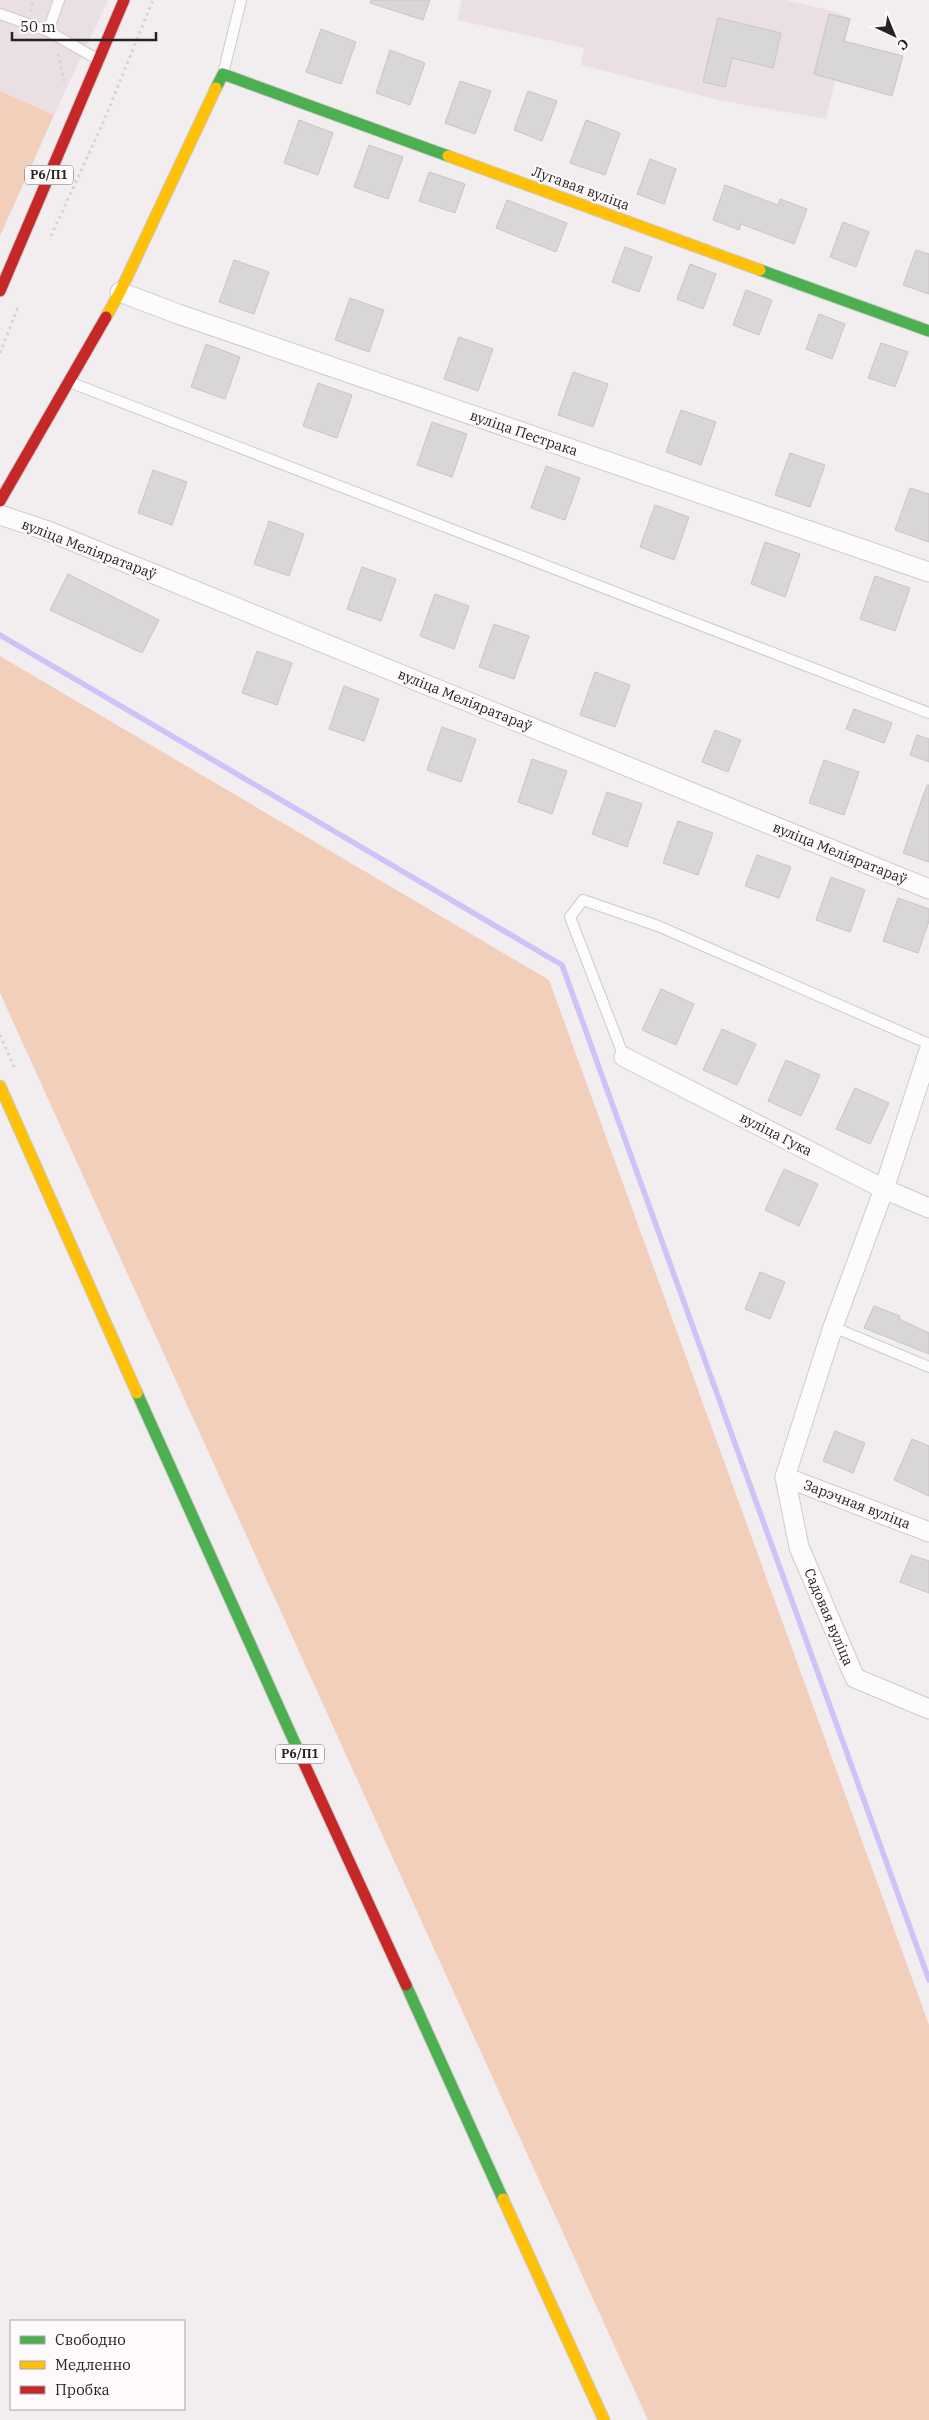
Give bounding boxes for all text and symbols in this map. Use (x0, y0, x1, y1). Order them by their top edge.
scale bar (12, 10, 156, 42)
north arrow (869, 10, 919, 60)
text: 50 m (20, 17, 56, 36)
text: С (893, 35, 913, 54)
street label: Лугавая вуліца (530, 162, 633, 214)
road number: Р6/П1 (25, 166, 73, 184)
street label: вуліца Пестрака (468, 406, 581, 460)
street label: вуліца Меліяратараў (19, 515, 160, 583)
street label: вуліца Меліяратараў (395, 665, 535, 735)
street label: вуліца Меліяратараў (770, 818, 910, 888)
street label: вуліца Гука (737, 1108, 815, 1160)
street label: Зарэчная вуліца (801, 1475, 913, 1533)
street label: Садовая вуліца (800, 1566, 858, 1669)
road number: Р6/П1 (276, 1745, 324, 1764)
legend (10, 2320, 185, 2410)
text: Свободно (55, 2330, 126, 2349)
text: Медленно (55, 2355, 131, 2374)
text: Пробка (55, 2380, 110, 2399)

